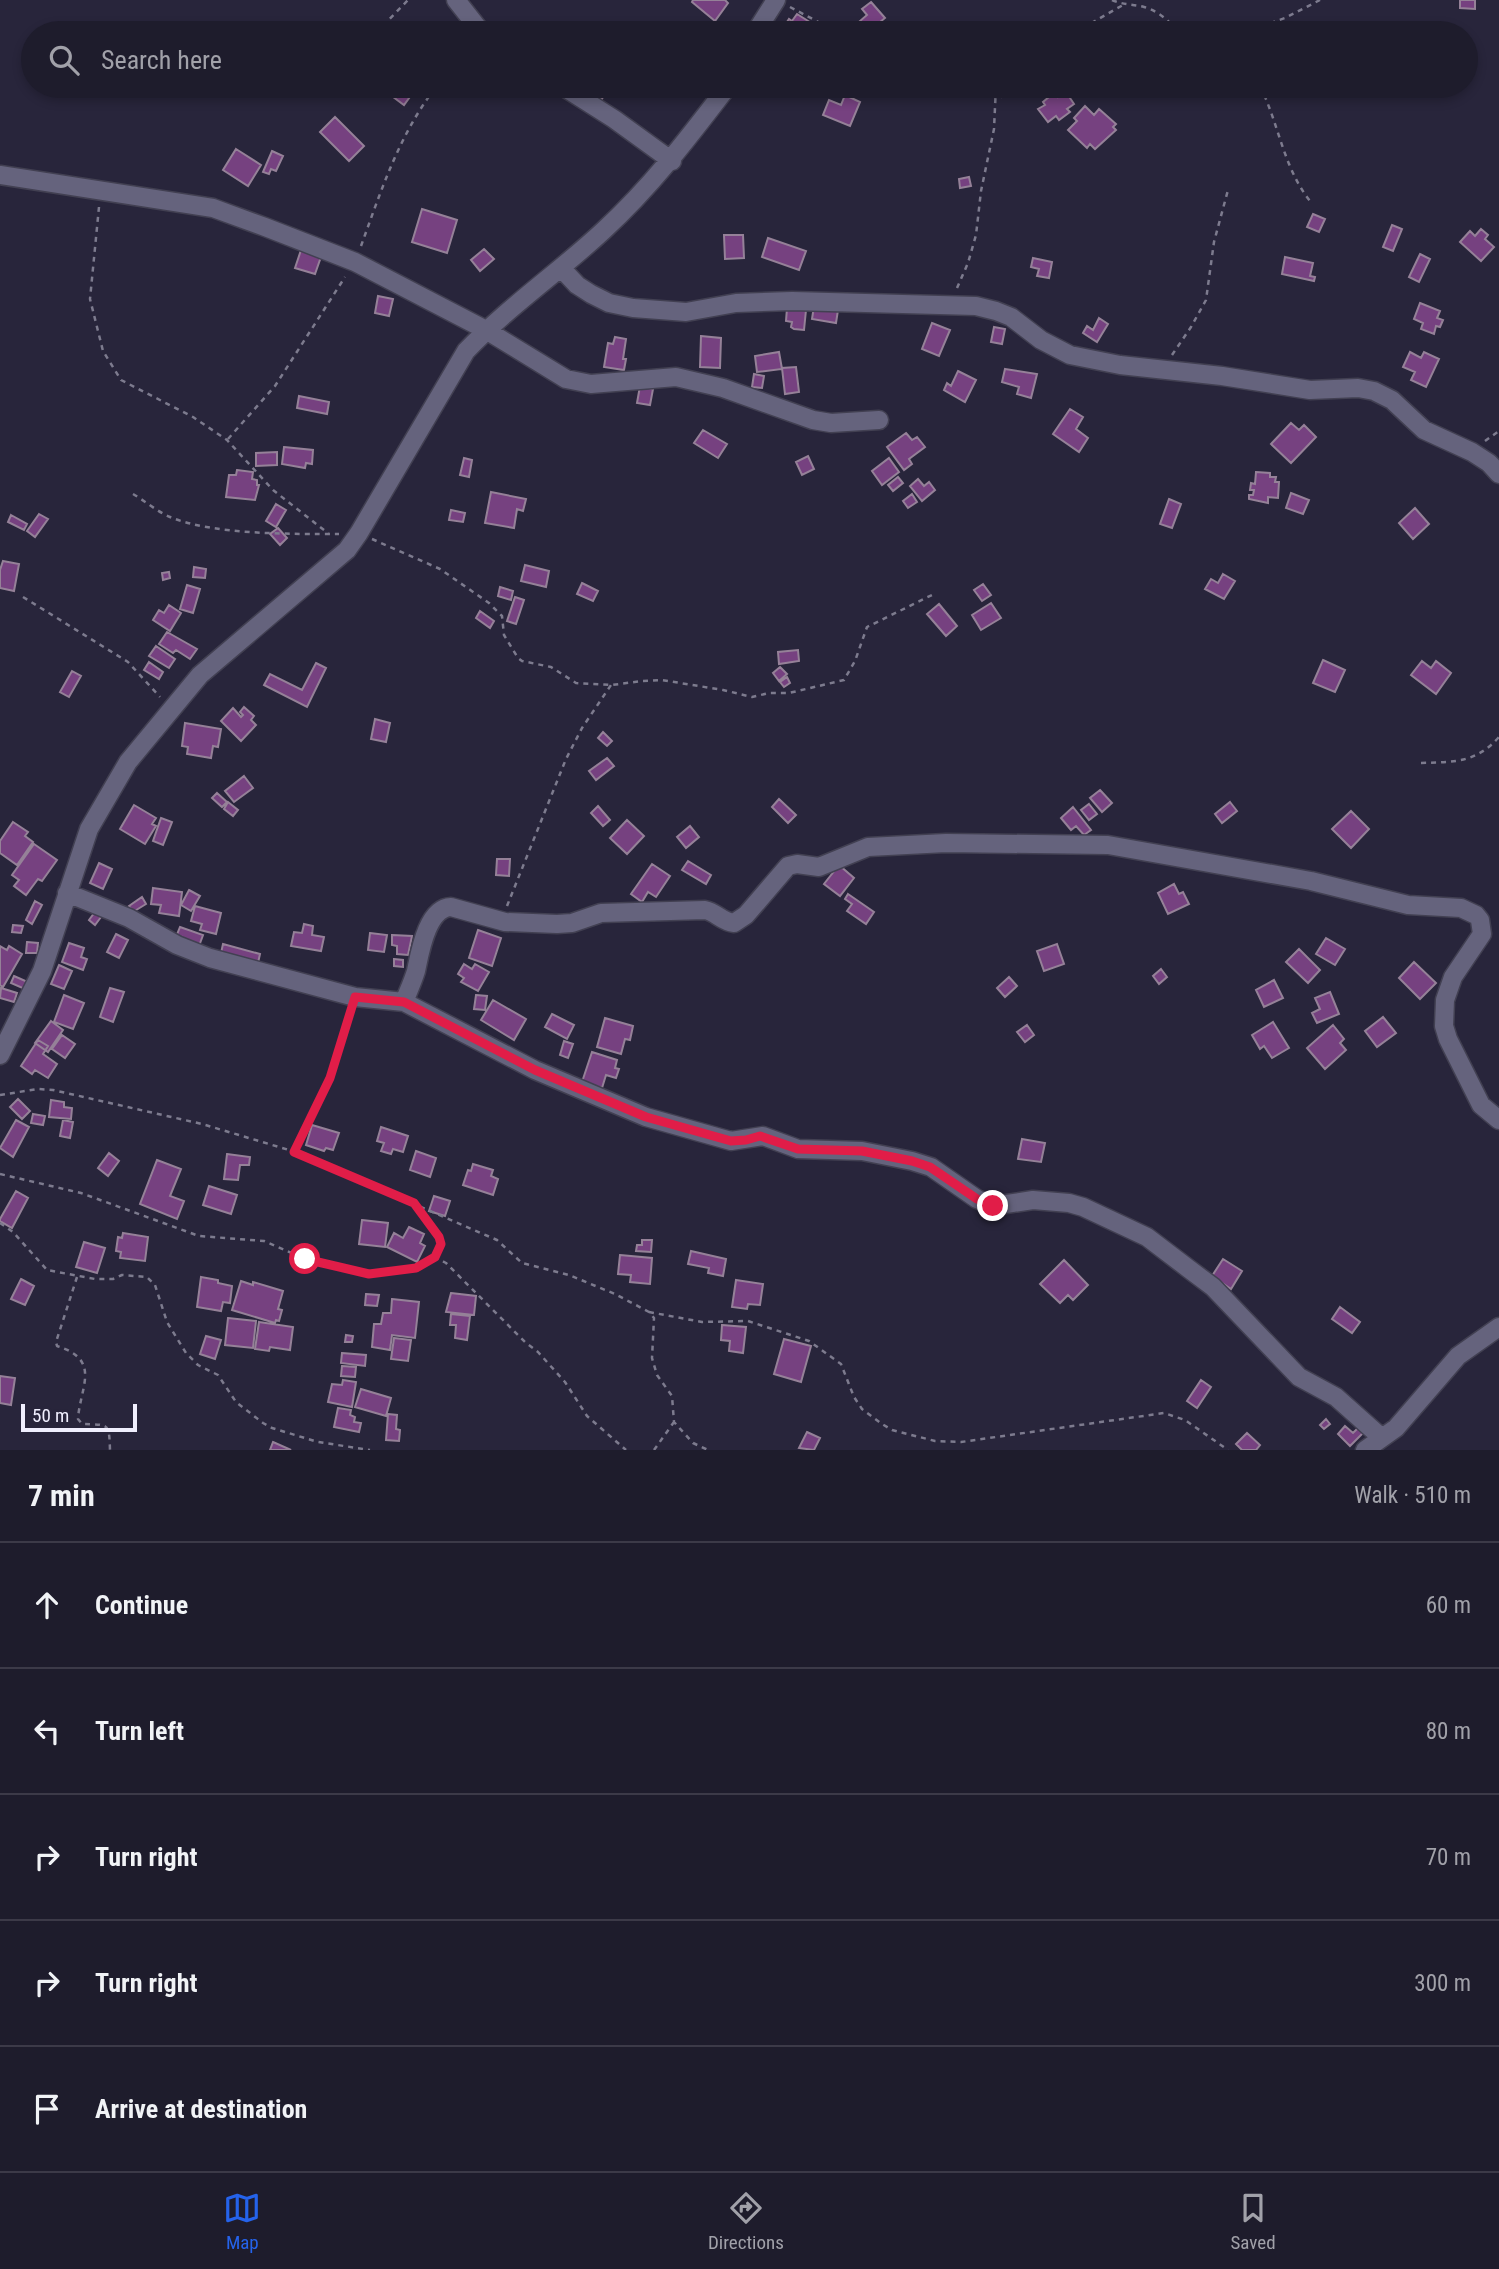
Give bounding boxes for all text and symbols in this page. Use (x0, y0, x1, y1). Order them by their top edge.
search box (21, 21, 1478, 98)
icon: search (45, 41, 83, 79)
text: Search here (101, 45, 222, 75)
route end (977, 1190, 1008, 1221)
route start (289, 1243, 320, 1274)
scale bar (21, 1401, 136, 1433)
text: 50 m (32, 1404, 69, 1427)
text: 7 min (28, 1478, 95, 1513)
text: Walk · 510 m (1354, 1482, 1471, 1509)
icon: ahead (28, 1586, 66, 1624)
text: Continue (95, 1590, 188, 1620)
text: 60 m (1426, 1592, 1471, 1619)
icon: left (28, 1712, 66, 1750)
text: Turn left (95, 1716, 184, 1746)
text: 80 m (1426, 1718, 1471, 1745)
icon: right (28, 1838, 66, 1876)
text: Turn right (95, 1842, 197, 1872)
text: 70 m (1426, 1844, 1471, 1871)
icon: right (28, 1964, 66, 2002)
text: Turn right (95, 1968, 197, 1998)
text: 300 m (1414, 1970, 1471, 1997)
icon: arrive (28, 2090, 66, 2128)
text: Arrive at destination (95, 2094, 307, 2124)
tab: Map (223, 2189, 261, 2254)
tab: Directions (708, 2189, 784, 2254)
tab: Saved (1230, 2189, 1276, 2254)

